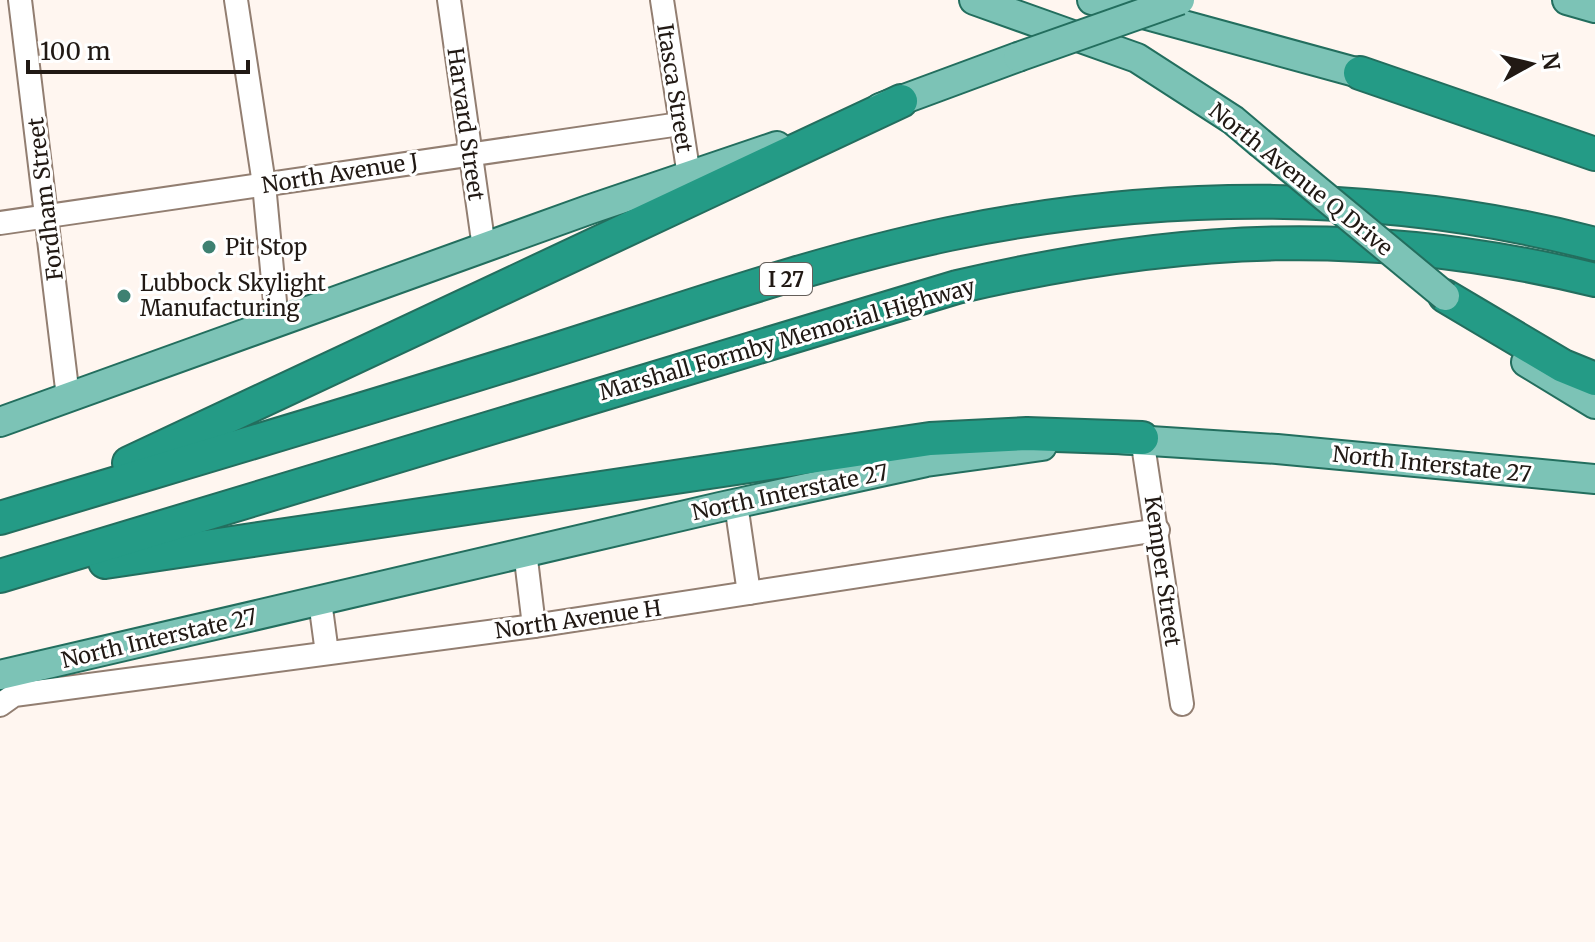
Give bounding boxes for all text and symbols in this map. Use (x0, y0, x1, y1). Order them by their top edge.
street label: Itasca Street (651, 22, 699, 155)
scale bar (28, 24, 248, 74)
north arrow (1491, 24, 1571, 104)
text: 100 m (40, 36, 111, 67)
street label: Harvard Street (441, 46, 491, 203)
text: N (1536, 51, 1566, 72)
street label: North Avenue Q Drive (1203, 96, 1399, 262)
street label: Fordham Street (21, 115, 69, 282)
street label: North Avenue J (260, 147, 420, 199)
place label: Pit Stop (225, 233, 307, 261)
marker: Pit Stop (200, 238, 218, 256)
road number: I 27 (760, 263, 812, 295)
place label: Lubbock Skylight Manufacturing (140, 269, 326, 322)
street label: Marshall Formby Memorial Highway (596, 272, 978, 406)
marker: Lubbock Skylight Manufacturing (115, 287, 133, 305)
street label: North Interstate 27 (1331, 440, 1533, 488)
street label: North Interstate 27 (689, 458, 891, 526)
street label: Kemper Street (1139, 494, 1187, 649)
street label: North Avenue H (493, 593, 663, 645)
street label: North Interstate 27 (58, 602, 260, 674)

